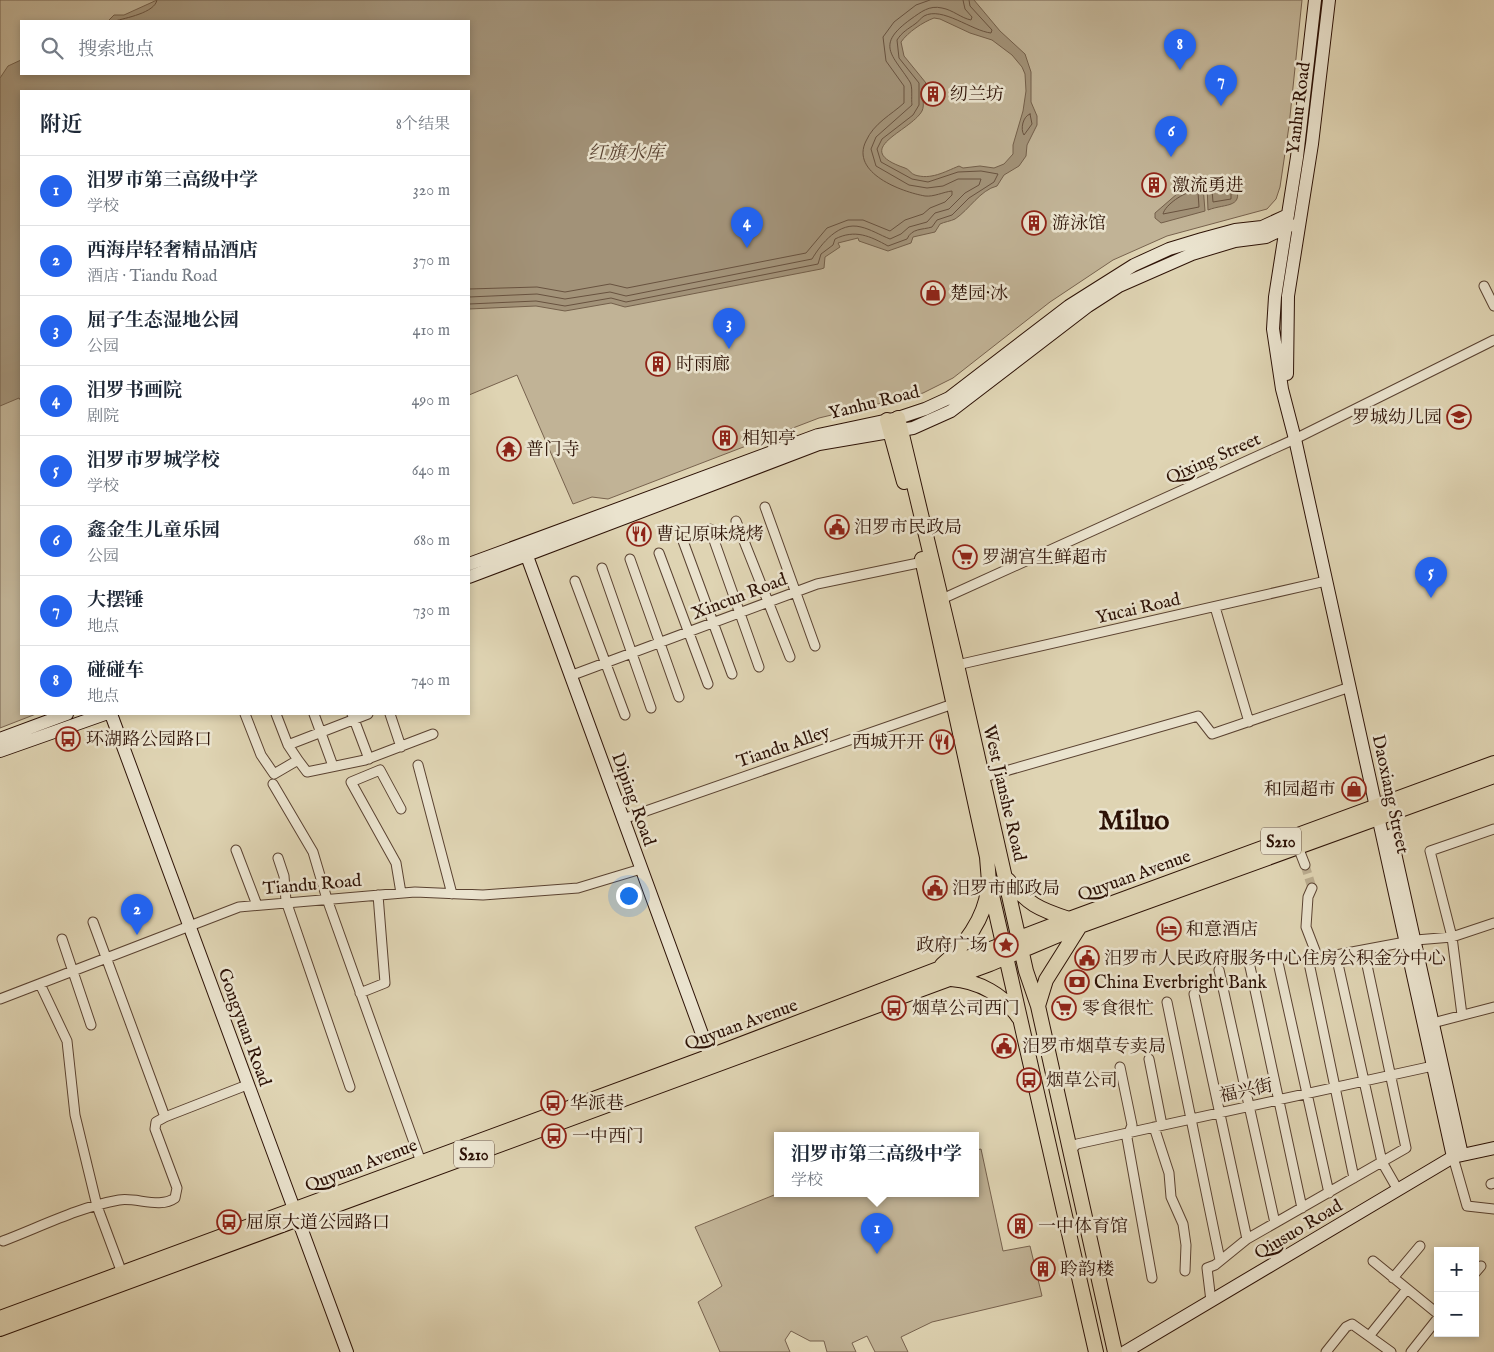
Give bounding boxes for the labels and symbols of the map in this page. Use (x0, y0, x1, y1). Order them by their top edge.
pin: 8 (1164, 29, 1196, 70)
street label: Yanhu Road (1282, 60, 1317, 156)
pin: 7 (1205, 65, 1237, 106)
building icon: 纫兰坊 (920, 81, 946, 107)
place label: 纫兰坊 (950, 84, 1004, 107)
pin: 6 (1155, 116, 1187, 157)
water label: 红旗水库 (588, 142, 667, 166)
building icon: 激流勇进 (1141, 172, 1167, 198)
place label: 激流勇进 (1172, 175, 1244, 198)
pin: 4 (731, 207, 763, 248)
building icon: 游泳馆 (1021, 210, 1047, 236)
place label: 游泳馆 (1052, 213, 1106, 236)
shop icon: 楚园·冰 (920, 280, 946, 306)
place label: 楚园·冰 (950, 283, 1008, 306)
pin: 3 (713, 308, 745, 349)
building icon: 时雨廊 (645, 351, 671, 377)
place label: 时雨廊 (676, 354, 730, 377)
street label: Yanhu Road (827, 381, 922, 426)
school or university icon: 罗城幼儿园 (1446, 404, 1472, 430)
place label: 罗城幼儿园 (1352, 407, 1442, 430)
building icon: 相知亭 (712, 425, 738, 451)
place label: 相知亭 (742, 428, 796, 451)
street label: Qixing Street (1163, 428, 1264, 490)
temple icon: 普门寺 (496, 436, 522, 462)
place label: 普门寺 (526, 439, 580, 462)
public building icon: 汨罗市民政局 (824, 514, 850, 540)
place label: 汨罗市民政局 (854, 517, 962, 540)
restaurant icon: 曹记原味烧烤 (626, 521, 652, 547)
place label: 曹记原味烧烤 (656, 524, 764, 547)
supermarket icon: 罗湖宫生鲜超市 (952, 544, 978, 570)
place label: 罗湖宫生鲜超市 (982, 547, 1108, 570)
pin: 5 (1415, 557, 1447, 598)
street label: Xincun Road (689, 569, 791, 626)
street label: Yucai Road (1094, 589, 1183, 630)
street label: Tiandu Alley (734, 721, 833, 774)
street label: West Jianshe Road (977, 723, 1030, 864)
bus stop icon: 环湖路公园路口 (55, 726, 81, 752)
place label: 环湖路公园路口 (86, 729, 212, 752)
restaurant icon: 西城开开 (929, 729, 955, 755)
place label: 西城开开 (852, 732, 924, 755)
street label: Daoxiang Street (1366, 733, 1413, 856)
street label: Diping Road (605, 750, 660, 850)
shop icon: 和园超市 (1341, 776, 1367, 802)
place label: 和园超市 (1264, 779, 1336, 802)
district label: Miluo (1099, 804, 1169, 839)
road number: S210 (1261, 828, 1301, 854)
street label: Quyuan Avenue (1075, 845, 1194, 907)
street label: Tiandu Road (262, 870, 363, 901)
public building icon: 汨罗市邮政局 (922, 875, 948, 901)
place label: 汨罗市邮政局 (952, 878, 1060, 901)
your location (616, 883, 642, 909)
pin: 2 (121, 894, 153, 935)
hotel icon: 和意酒店 (1156, 916, 1182, 942)
place label: 和意酒店 (1186, 919, 1258, 942)
place icon: 政府广场 (993, 932, 1019, 958)
place label: 政府广场 (916, 935, 988, 958)
public building icon: 汨罗市人民政府服务中心住房公积金分中心 (1074, 945, 1100, 971)
place label: 汨罗市人民政府服务中心住房公积金分中心 (1104, 948, 1446, 971)
street label: Gongyuan Road (212, 965, 276, 1090)
bank icon: China Everbright Bank (1064, 969, 1090, 995)
place label: China Everbright Bank (1094, 972, 1267, 995)
street label: Quyuan Avenue (682, 994, 801, 1056)
bus stop icon: 烟草公司西门 (881, 995, 907, 1021)
supermarket icon: 零食很忙 (1051, 995, 1077, 1021)
place label: 烟草公司西门 (912, 998, 1020, 1021)
place label: 零食很忙 (1082, 998, 1154, 1021)
public building icon: 汨罗市烟草专卖局 (991, 1033, 1017, 1059)
place label: 汨罗市烟草专卖局 (1022, 1036, 1166, 1059)
bus stop icon: 烟草公司 (1016, 1067, 1042, 1093)
place label: 烟草公司 (1046, 1070, 1118, 1093)
street label: 福兴街 (1218, 1075, 1275, 1108)
bus stop icon: 华派巷 (540, 1090, 566, 1116)
place label: 华派巷 (570, 1093, 624, 1116)
bus stop icon: 一中西门 (541, 1123, 567, 1149)
place label: 一中西门 (572, 1126, 644, 1149)
street label: Quyuan Avenue (302, 1134, 421, 1198)
road number: S210 (454, 1140, 494, 1168)
street label: Qiusuo Road (1251, 1195, 1347, 1266)
bus stop icon: 屈原大道公园路口 (216, 1209, 242, 1235)
place label: 屈原大道公园路口 (246, 1212, 390, 1235)
pin: 1 (861, 1213, 893, 1254)
building icon: 一中体育馆 (1007, 1213, 1033, 1239)
place label: 一中体育馆 (1038, 1216, 1128, 1239)
building icon: 聆韵楼 (1030, 1256, 1056, 1282)
place label: 聆韵楼 (1060, 1259, 1114, 1282)

